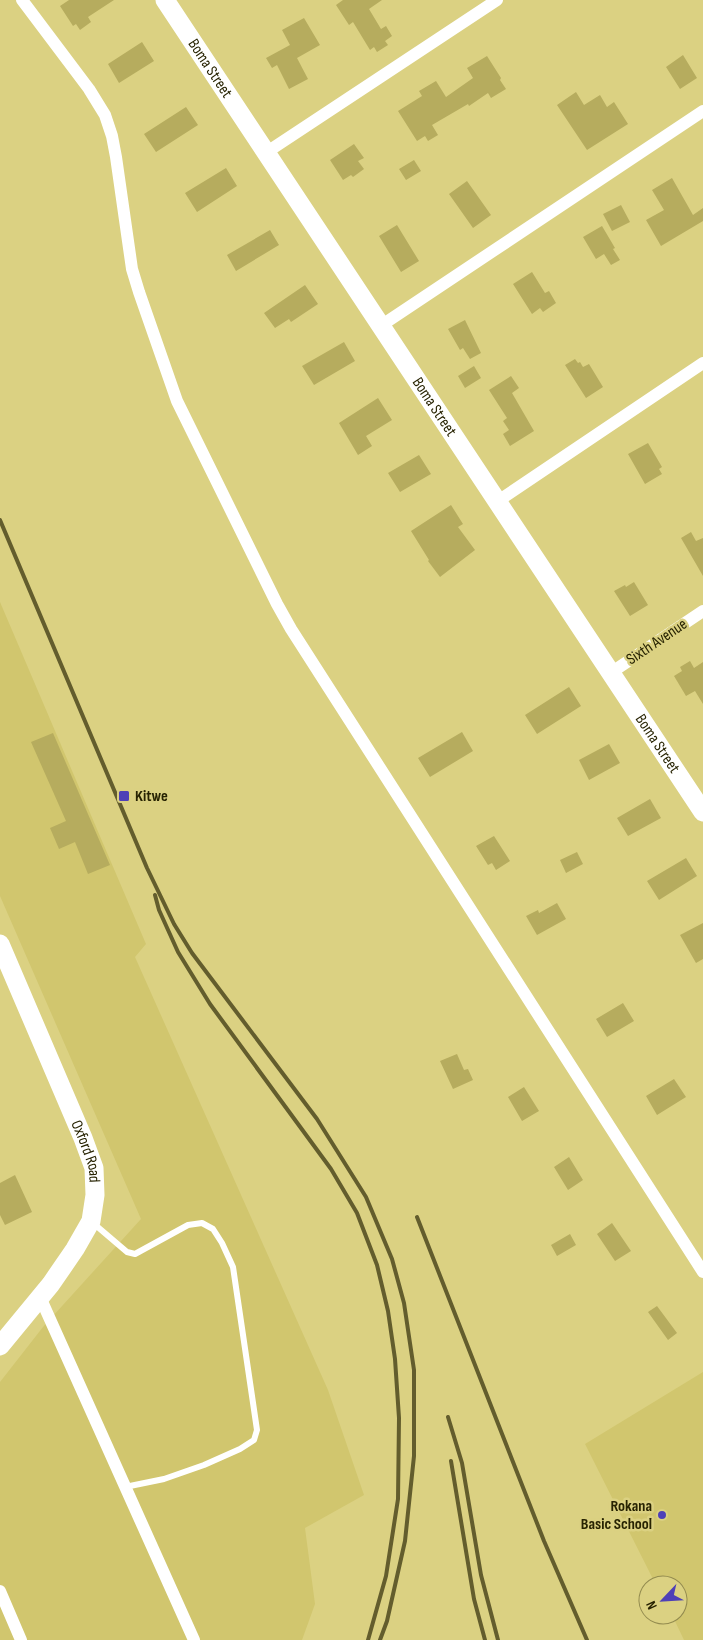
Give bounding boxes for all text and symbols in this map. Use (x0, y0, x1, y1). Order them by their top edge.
street label: Boma Street (184, 35, 237, 101)
street label: Boma Street (408, 374, 461, 440)
street label: Sixth Avenue (623, 615, 691, 669)
street label: Boma Street (631, 711, 684, 777)
place label: Kitwe (135, 787, 168, 806)
marker: Kitwe (117, 789, 131, 803)
street label: Oxford Road (67, 1117, 104, 1183)
place label: Rokana Basic School (581, 1497, 652, 1534)
marker: Rokana Basic School (656, 1509, 668, 1521)
north arrow (638, 1575, 688, 1625)
text: N (642, 1598, 661, 1612)

